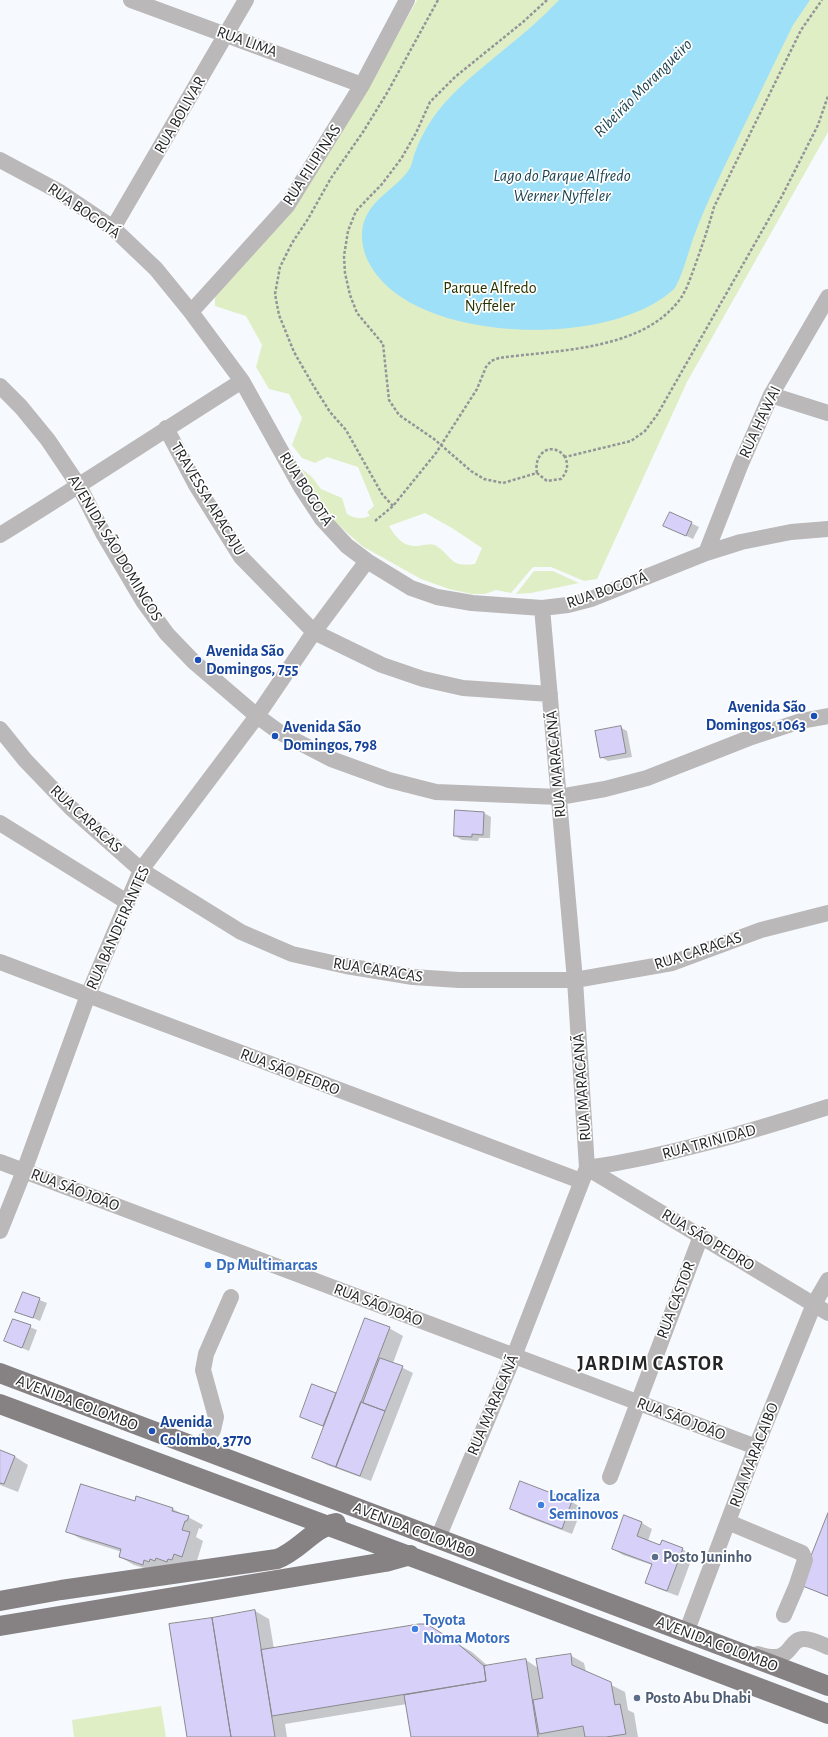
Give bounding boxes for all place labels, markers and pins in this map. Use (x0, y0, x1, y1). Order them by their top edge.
place label: Avenida São Domingos, 755 (206, 641, 298, 679)
marker: Avenida São Domingos, 755 (193, 655, 203, 665)
place label: Avenida São Domingos, 1063 (706, 697, 806, 735)
marker: Avenida São Domingos, 1063 (809, 711, 819, 721)
place label: Avenida São Domingos, 798 (283, 717, 377, 755)
marker: Avenida São Domingos, 798 (270, 731, 280, 741)
place label: Dp Multimarcas (216, 1255, 318, 1275)
marker: Dp Multimarcas (203, 1260, 213, 1270)
place label: Avenida Colombo, 3770 (160, 1412, 252, 1450)
marker: Avenida Colombo, 3770 (147, 1426, 157, 1436)
place label: Localiza Seminovos (549, 1486, 619, 1524)
marker: Localiza Seminovos (536, 1500, 546, 1510)
place label: Posto Juninho (663, 1547, 752, 1567)
marker: Posto Juninho (650, 1552, 660, 1562)
place label: Toyota Noma Motors (423, 1610, 510, 1648)
marker: Toyota Noma Motors (410, 1624, 420, 1634)
place label: Posto Abu Dhabi (645, 1688, 751, 1708)
marker: Posto Abu Dhabi (632, 1693, 642, 1703)

